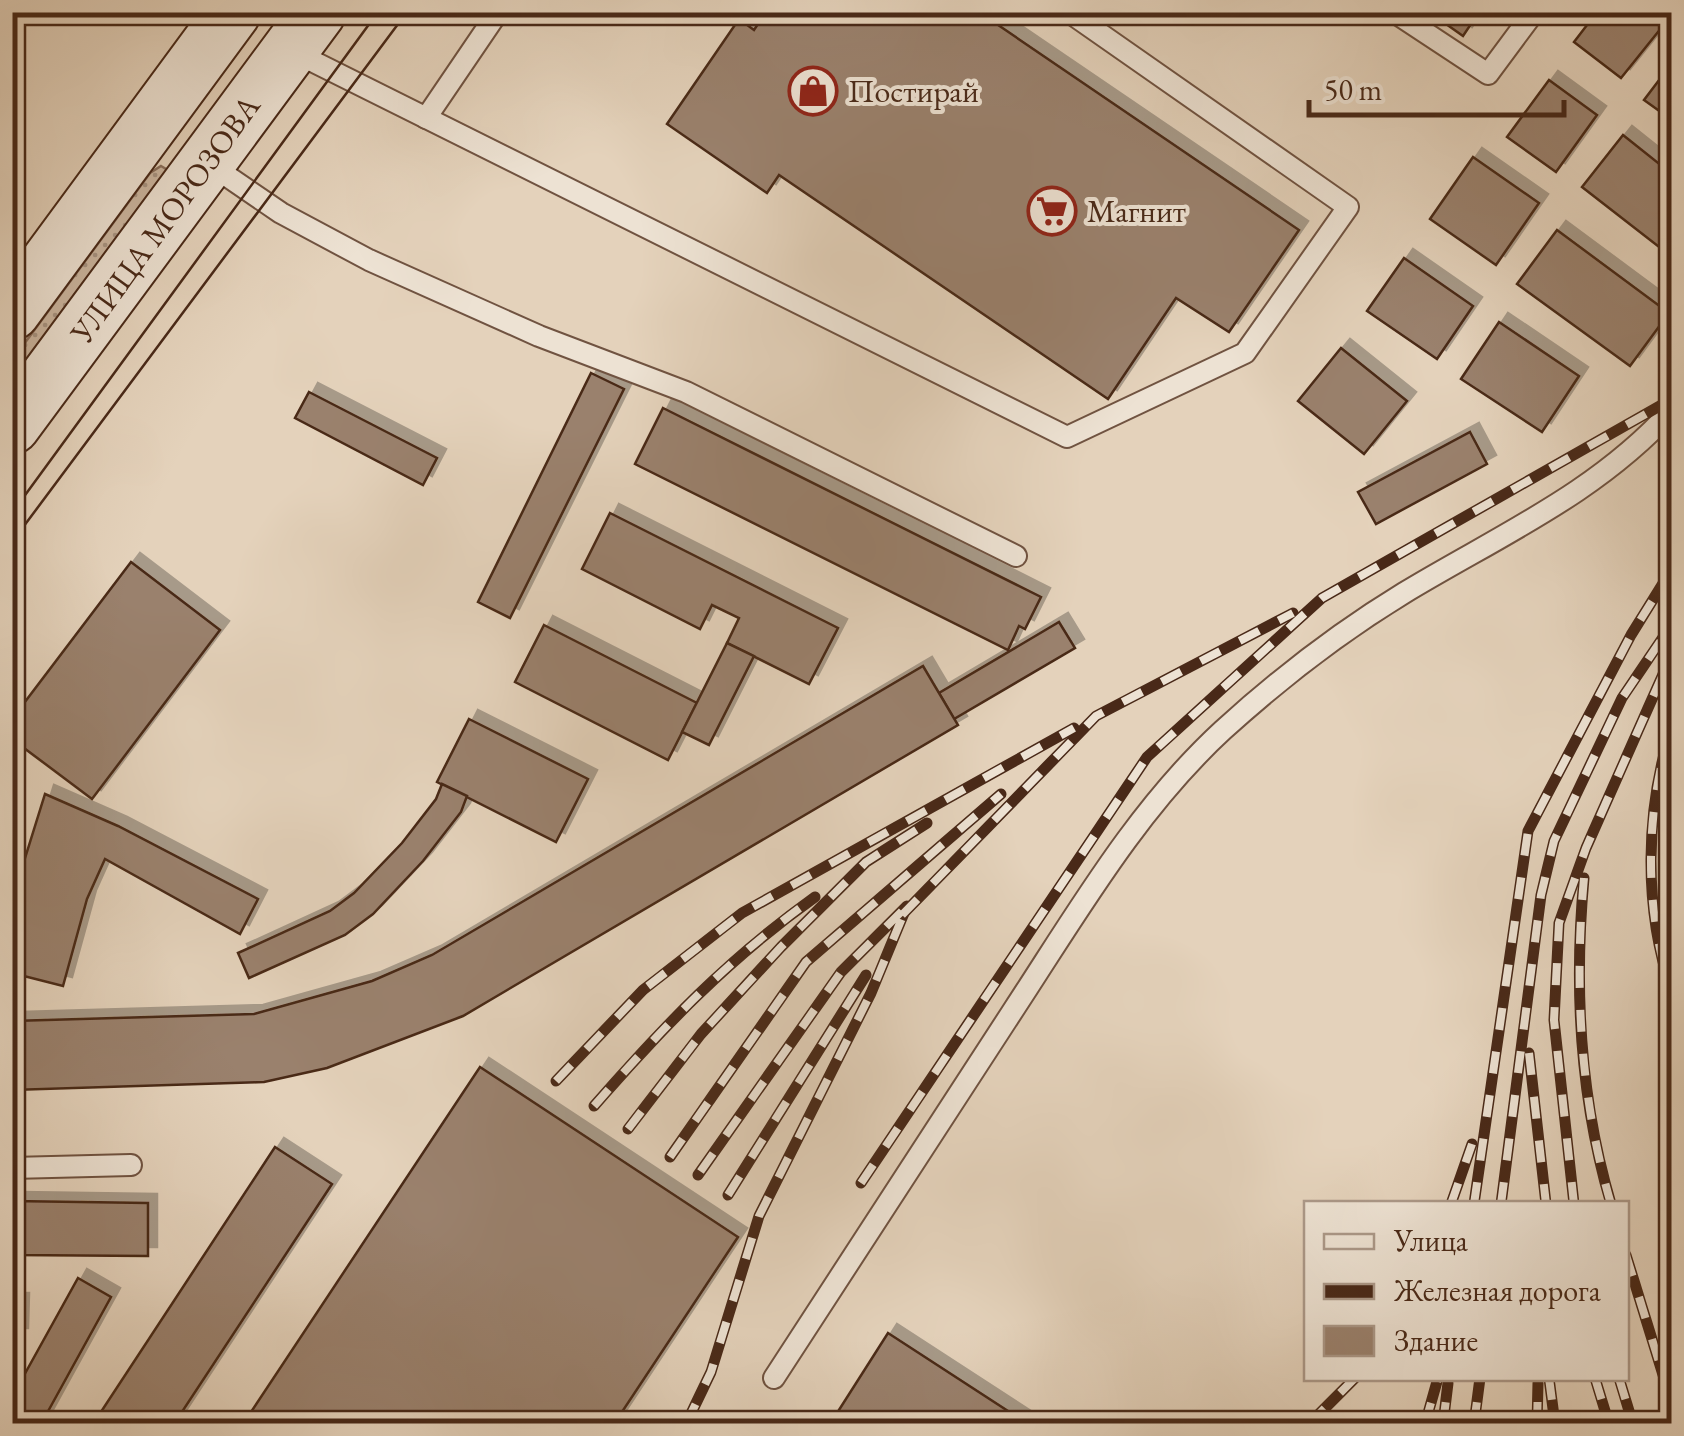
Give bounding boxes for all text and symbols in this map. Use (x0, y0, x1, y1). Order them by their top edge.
scale bar (1309, 55, 1564, 117)
shop icon: Постирай (787, 65, 839, 117)
place label: Постирай (848, 70, 979, 112)
text: 50 m (1324, 70, 1382, 109)
street label: УЛИЦА МОРОЗОВА (60, 86, 270, 352)
supermarket icon: Магнит (1026, 185, 1078, 237)
place label: Магнит (1087, 190, 1186, 232)
legend (1304, 1201, 1629, 1381)
text: Улица (1393, 1221, 1468, 1260)
text: Железная дорога (1393, 1271, 1601, 1310)
text: Здание (1394, 1321, 1478, 1360)

